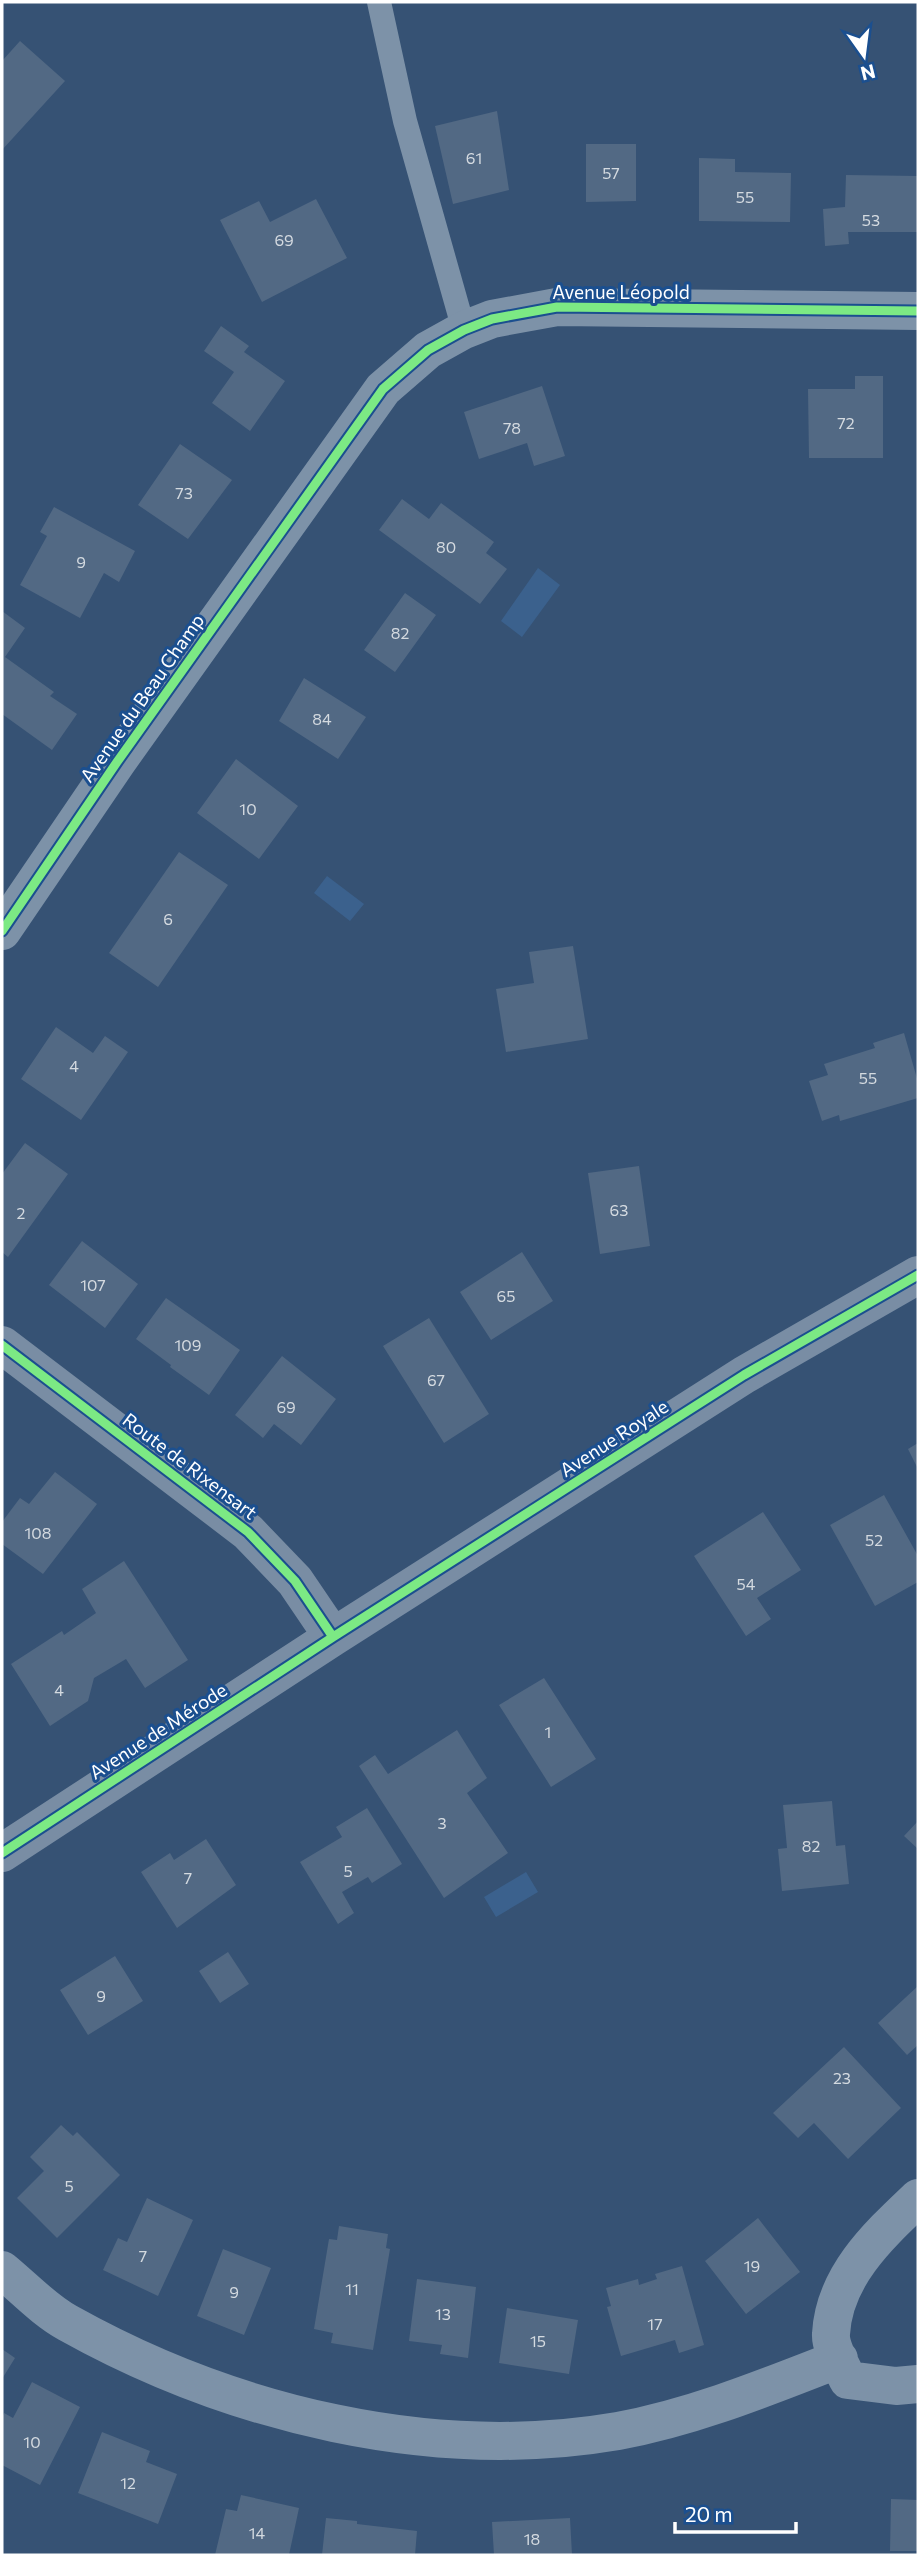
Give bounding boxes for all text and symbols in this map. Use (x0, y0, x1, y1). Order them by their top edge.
north arrow (829, 21, 899, 91)
text: N (859, 60, 878, 86)
house number: 61 (466, 148, 482, 167)
house number: 57 (602, 163, 620, 182)
house number: 55 (736, 187, 754, 206)
house number: 53 (862, 210, 880, 229)
house number: 69 (274, 230, 294, 249)
street label: Avenue Léopold (552, 280, 690, 303)
house number: 72 (837, 413, 855, 432)
house number: 78 (503, 418, 521, 437)
house number: 73 (175, 483, 193, 502)
house number: 80 (436, 537, 456, 556)
house number: 9 (76, 552, 86, 571)
street label: Avenue du Beau Champ (75, 609, 208, 786)
house number: 82 (391, 623, 409, 642)
house number: 84 (312, 709, 332, 728)
house number: 10 (239, 799, 257, 818)
house number: 6 (163, 909, 173, 928)
house number: 4 (69, 1056, 79, 1075)
house number: 55 (859, 1068, 877, 1087)
house number: 63 (610, 1200, 628, 1219)
house number: 2 (17, 1203, 26, 1222)
house number: 107 (80, 1275, 106, 1294)
house number: 65 (497, 1286, 515, 1305)
house number: 109 (175, 1335, 202, 1354)
house number: 67 (427, 1370, 445, 1389)
street label: Avenue Royale (555, 1394, 672, 1481)
house number: 69 (276, 1397, 296, 1416)
street label: Route de Rixensart (119, 1408, 262, 1524)
house number: 108 (25, 1523, 52, 1542)
house number: 52 (865, 1530, 883, 1549)
house number: 54 (737, 1574, 756, 1593)
street label: Avenue de Mérode (85, 1678, 231, 1784)
house number: 4 (54, 1680, 64, 1699)
house number: 1 (545, 1722, 551, 1741)
house number: 3 (437, 1813, 447, 1832)
house number: 82 (802, 1836, 820, 1855)
house number: 5 (343, 1861, 353, 1880)
house number: 7 (184, 1868, 192, 1887)
house number: 9 (96, 1986, 106, 2005)
house number: 23 (833, 2068, 851, 2087)
house number: 5 (64, 2176, 74, 2195)
house number: 7 (139, 2246, 147, 2265)
house number: 19 (744, 2256, 760, 2275)
house number: 11 (345, 2279, 359, 2298)
house number: 9 (229, 2282, 239, 2301)
house number: 13 (435, 2304, 451, 2323)
house number: 17 (647, 2314, 663, 2333)
house number: 15 (530, 2331, 546, 2350)
house number: 10 (23, 2432, 41, 2451)
house number: 12 (120, 2473, 136, 2492)
scale bar (675, 2490, 796, 2534)
text: 20 m (685, 2501, 733, 2526)
house number: 14 (249, 2523, 266, 2542)
house number: 18 (524, 2529, 540, 2548)

